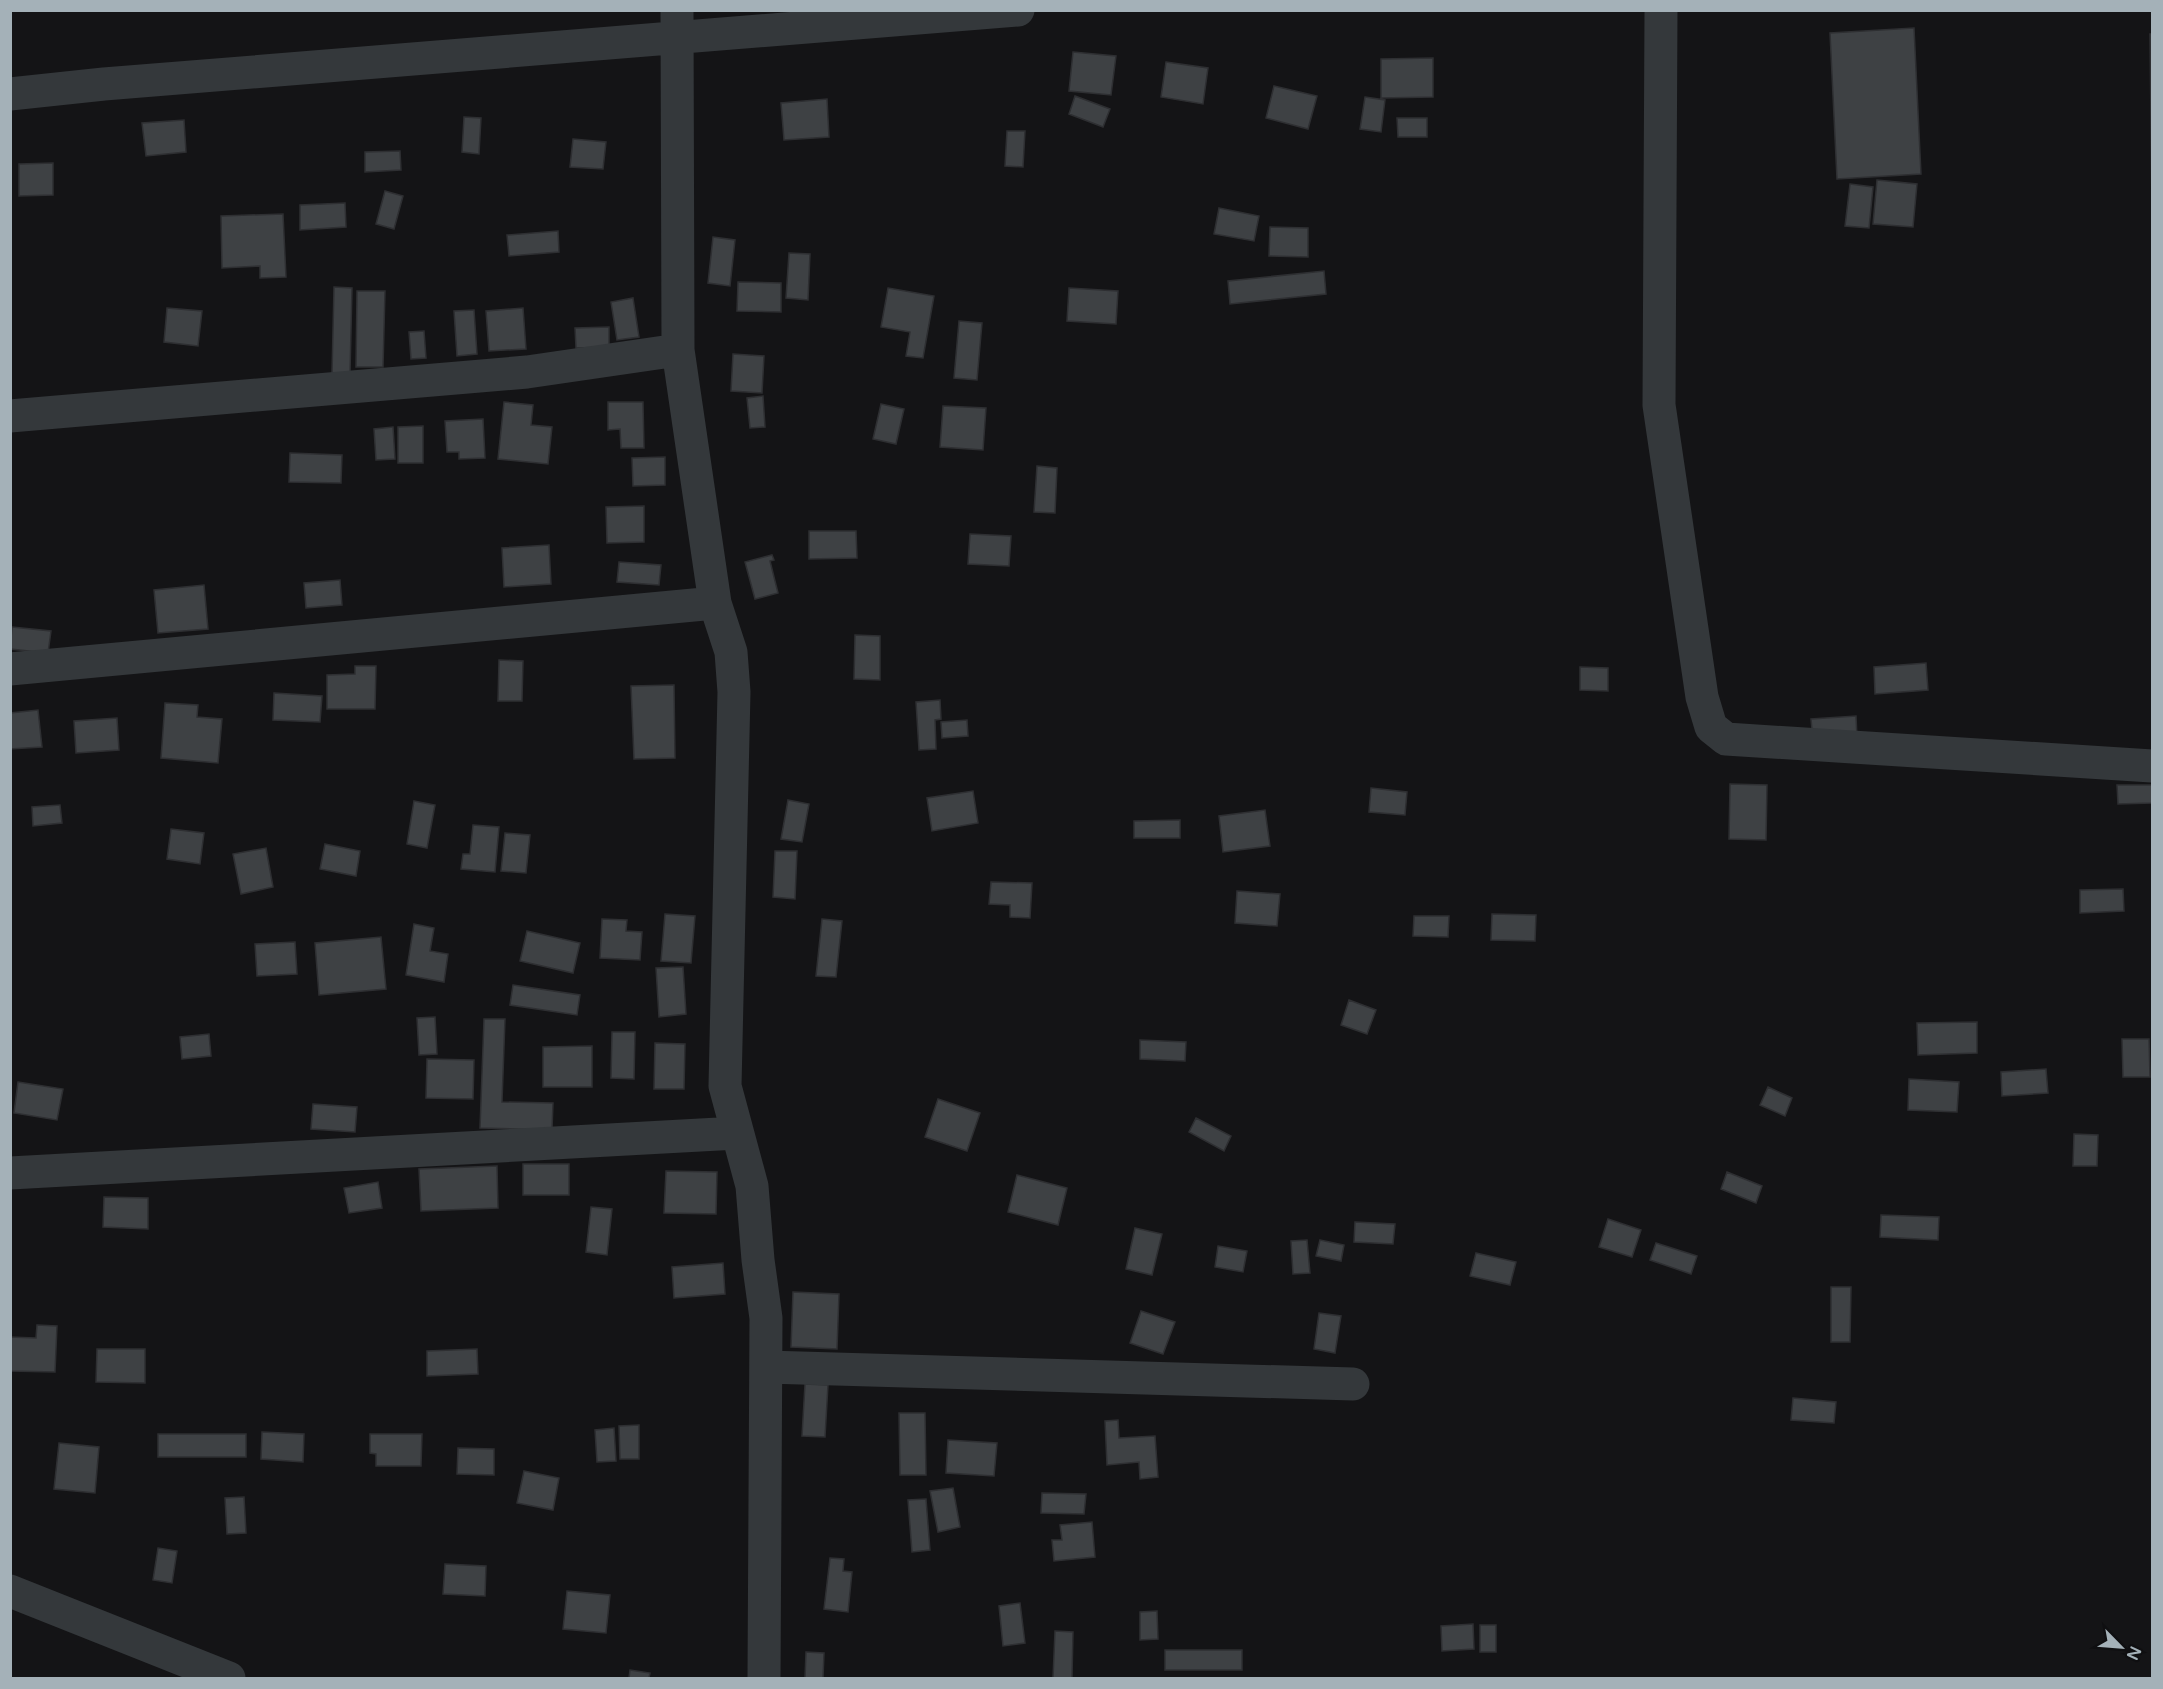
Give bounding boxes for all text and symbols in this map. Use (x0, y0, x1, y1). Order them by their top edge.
north arrow (2091, 1617, 2151, 1677)
text: N (2122, 1643, 2145, 1663)

